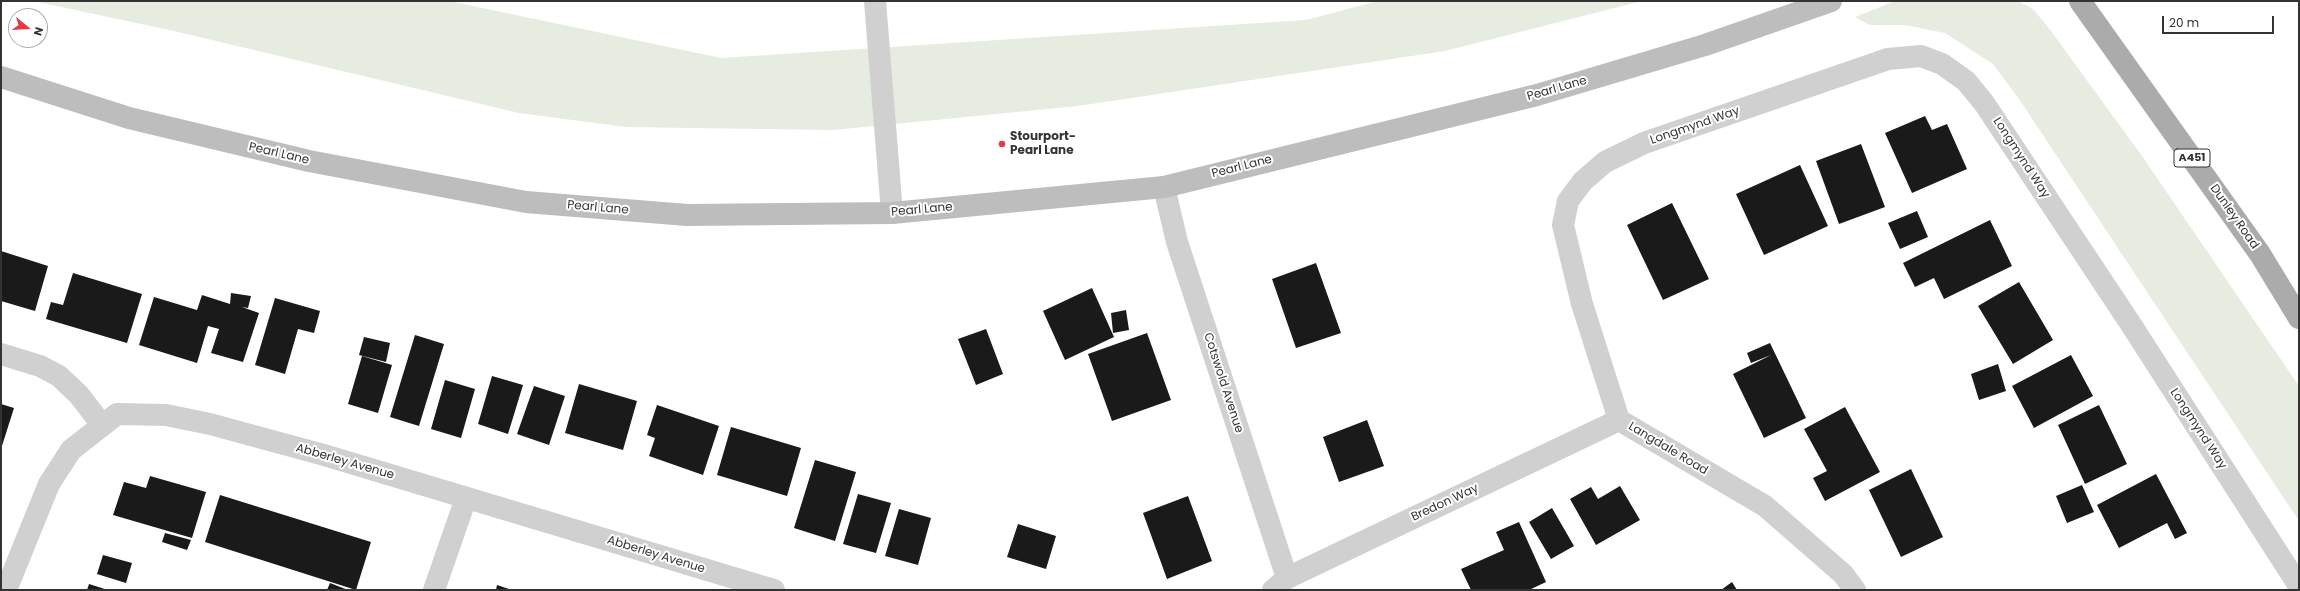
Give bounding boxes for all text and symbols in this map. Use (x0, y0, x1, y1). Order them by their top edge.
north arrow (8, 8, 48, 48)
scale bar (2164, 8, 2276, 34)
text: 20 m (2169, 14, 2199, 31)
text: N (30, 25, 47, 38)
street label: Pearl Lane (1525, 74, 1589, 104)
street label: Longmynd Way (1649, 104, 1741, 148)
street label: Longmynd Way (1990, 115, 2052, 201)
place label: Stourport- Pearl Lane (1010, 130, 1076, 158)
marker: Stourport- Pearl Lane (997, 139, 1007, 149)
street label: Pearl Lane (247, 140, 311, 168)
road number: A451 (2174, 149, 2210, 167)
street label: Pearl Lane (1210, 153, 1274, 181)
street label: Dunley Road (2206, 182, 2262, 252)
street label: Pearl Lane (567, 198, 629, 218)
street label: Pearl Lane (891, 200, 953, 220)
street label: Cotswold Avenue (1200, 331, 1246, 435)
street label: Longmynd Way (2167, 386, 2229, 472)
street label: Langdale Road (1626, 420, 1710, 478)
street label: Abberley Avenue (294, 441, 396, 483)
street label: Bredon Way (1409, 481, 1481, 525)
street label: Abberley Avenue (605, 533, 707, 577)

